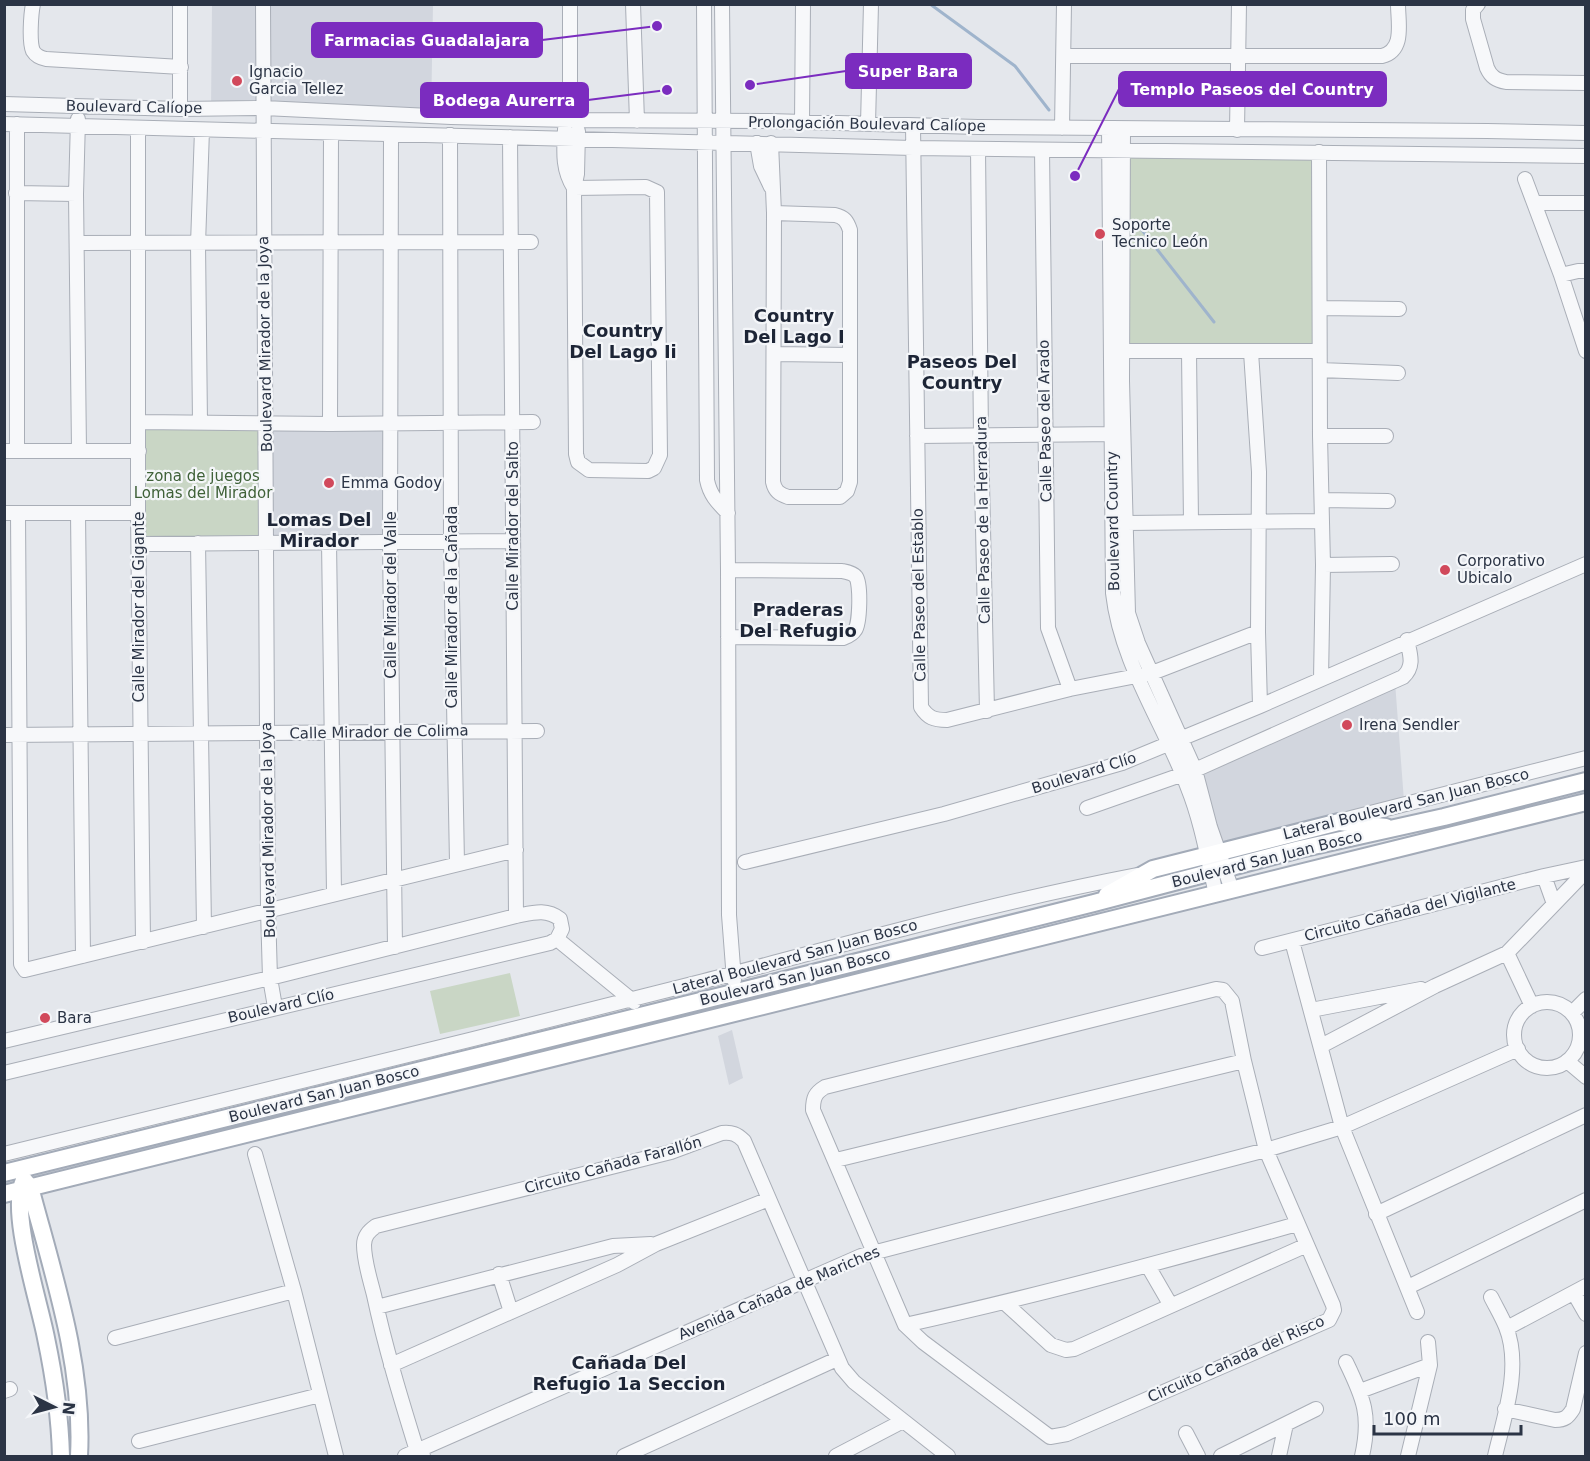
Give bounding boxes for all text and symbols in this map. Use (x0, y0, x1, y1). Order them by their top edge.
callout: Farmacias Guadalajara (312, 23, 542, 57)
text: Farmacias Guadalajara (324, 31, 530, 50)
callout: Super Bara (846, 54, 971, 88)
text: Super Bara (858, 62, 958, 81)
place label: Ignacio Garcia Tellez (249, 63, 343, 98)
callout: Templo Paseos del Country (1119, 72, 1386, 106)
marker: Ignacio Garcia Tellez (230, 74, 244, 88)
text: Templo Paseos del Country (1130, 80, 1374, 99)
callout: Bodega Aurerra (421, 83, 588, 117)
text: Bodega Aurerra (433, 91, 575, 110)
street label: Boulevard Calíope (66, 97, 202, 117)
street label: Prolongación Boulevard Calíope (748, 113, 986, 135)
place label: Soporte Tecnico León (1111, 216, 1208, 251)
marker: Soporte Tecnico León (1093, 227, 1107, 241)
street label: Boulevard Mirador de la Joya (254, 236, 276, 452)
district label: Country Del Lago I (743, 305, 845, 347)
district label: Country Del Lago Ii (569, 320, 677, 362)
street label: Calle Paseo del Arado (1035, 340, 1055, 502)
district label: Paseos Del Country (907, 351, 1017, 393)
street label: Calle Paseo de la Herradura (972, 416, 994, 624)
street label: Calle Mirador del Salto (504, 441, 522, 611)
street label: Boulevard Country (1103, 451, 1123, 591)
park label: zona de juegos Lomas del Mirador (134, 467, 273, 502)
place label: Emma Godoy (341, 474, 442, 492)
marker: Emma Godoy (322, 476, 336, 490)
street label: Calle Mirador de la Cañada (443, 506, 461, 708)
street label: Calle Paseo del Establo (908, 508, 930, 682)
district label: Lomas Del Mirador (266, 509, 372, 551)
street label: Calle Mirador del Valle (382, 511, 400, 679)
street label: Calle Mirador del Gigante (130, 512, 148, 702)
place label: Corporativo Ubicalo (1457, 552, 1545, 587)
marker: Corporativo Ubicalo (1438, 563, 1452, 577)
district label: Praderas Del Refugio (739, 599, 857, 641)
place label: Irena Sendler (1359, 716, 1460, 734)
marker: Irena Sendler (1340, 718, 1354, 732)
street label: Calle Mirador de Colima (289, 721, 469, 743)
street label: Boulevard Mirador de la Joya (257, 722, 279, 938)
street label: Boulevard Clío (1029, 749, 1139, 797)
street label: Lateral Boulevard San Juan Bosco (1281, 765, 1531, 843)
street label: Boulevard San Juan Bosco (1170, 827, 1364, 891)
street label: Circuito Cañada del Vigilante (1302, 875, 1518, 945)
street label: Lateral Boulevard San Juan Bosco (671, 916, 919, 998)
street label: Boulevard San Juan Bosco (698, 945, 892, 1009)
street label: Boulevard Clío (226, 985, 336, 1027)
place label: Bara (57, 1009, 92, 1027)
marker: Bara (38, 1011, 52, 1025)
street label: Boulevard San Juan Bosco (227, 1062, 421, 1126)
street label: Circuito Cañada Farallón (522, 1133, 704, 1197)
street label: Avenida Cañada de Mariches (675, 1242, 883, 1344)
street label: Circuito Cañada del Risco (1145, 1312, 1327, 1406)
district label: Cañada Del Refugio 1a Seccion (532, 1352, 726, 1394)
north arrow (24, 1377, 84, 1437)
scale bar (1374, 1398, 1521, 1436)
text: N (58, 1401, 79, 1416)
text: 100 m (1383, 1408, 1441, 1429)

